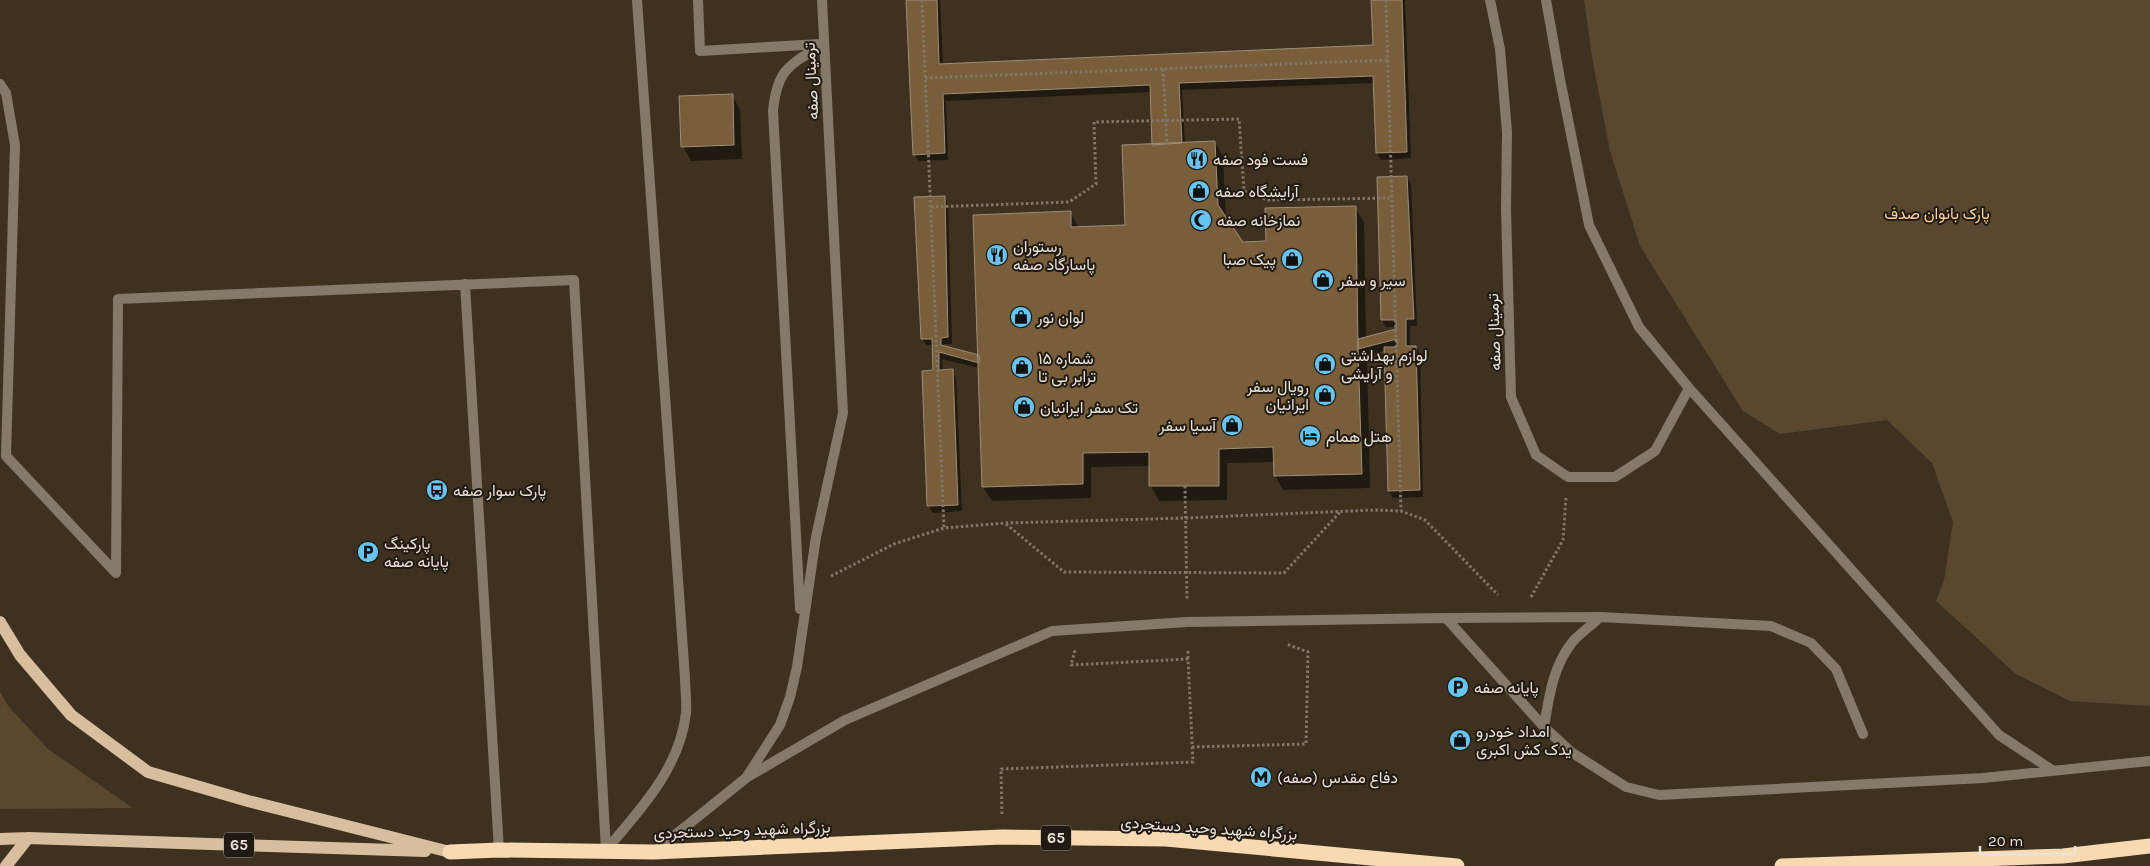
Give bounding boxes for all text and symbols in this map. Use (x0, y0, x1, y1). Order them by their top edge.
street label: ترمینال صفه (799, 42, 824, 120)
restaurant icon: فست فود صفه (1185, 147, 1209, 171)
place label: فست فود صفه (1213, 150, 1308, 170)
shop icon: آرایشگاه صفه (1187, 179, 1211, 203)
place label: آرایشگاه صفه (1215, 182, 1300, 202)
park label: پارک بانوان صدف (1884, 204, 1990, 225)
mosque icon: نمازخانه صفه (1189, 208, 1213, 232)
place label: نمازخانه صفه (1217, 211, 1300, 231)
place label: رستوران پاسارگاد صفه (1013, 237, 1095, 276)
restaurant icon: رستوران پاسارگاد صفه (985, 243, 1009, 267)
shop icon: پیک صبا (1280, 247, 1304, 271)
place label: پیک صبا (1223, 250, 1276, 271)
shop icon: سیر و سفر (1311, 268, 1335, 292)
place label: سیر و سفر (1338, 271, 1406, 291)
street label: ترمینال صفه (1483, 293, 1506, 371)
shop icon: لوان نور (1009, 305, 1033, 329)
place label: لوان نور (1036, 308, 1084, 328)
place label: لوازم بهداشتی و آرایشی (1341, 346, 1428, 384)
place label: شماره ۱۵ ترابر بی تا (1038, 349, 1096, 387)
shop icon: لوازم بهداشتی و آرایشی (1313, 352, 1337, 376)
shop icon: شماره ۱۵ ترابر بی تا (1010, 355, 1034, 379)
place label: رویال سفر ایرانیان (1246, 377, 1309, 415)
shop icon: رویال سفر ایرانیان (1313, 383, 1337, 407)
shop icon: تک سفر ایرانیان (1012, 395, 1036, 419)
place label: تک سفر ایرانیان (1040, 398, 1138, 418)
shop icon: آسیا سفر (1220, 413, 1244, 437)
place label: آسیا سفر (1158, 416, 1217, 436)
hotel icon: هتل همام (1298, 424, 1322, 448)
place label: هتل همام (1326, 427, 1392, 447)
bus stop icon: پارک سوار صفه (425, 478, 449, 502)
place label: پارک سوار صفه (453, 481, 546, 502)
place label: پارکینگ پایانه صفه (384, 534, 449, 573)
parking icon: پارکینگ پایانه صفه (356, 540, 380, 564)
parking icon: پایانه صفه (1446, 675, 1470, 699)
place label: پایانه صفه (1474, 678, 1539, 699)
place label: امداد خودرو یدک کش اکبری (1476, 722, 1572, 760)
shop icon: امداد خودرو یدک کش اکبری (1448, 728, 1472, 752)
metro station icon: دفاع مقدس (صفه) (1249, 765, 1273, 789)
place label: دفاع مقدس (صفه) (1277, 768, 1398, 789)
street label: بزرگراه شهید وحید دستجردی (1120, 812, 1298, 845)
street label: بزرگراه شهید وحید دستجردی (653, 817, 831, 844)
scale bar (1980, 824, 2075, 856)
road number: 65 (1041, 826, 1071, 850)
road number: 65 (224, 832, 254, 858)
text: 20 m (1988, 832, 2023, 850)

